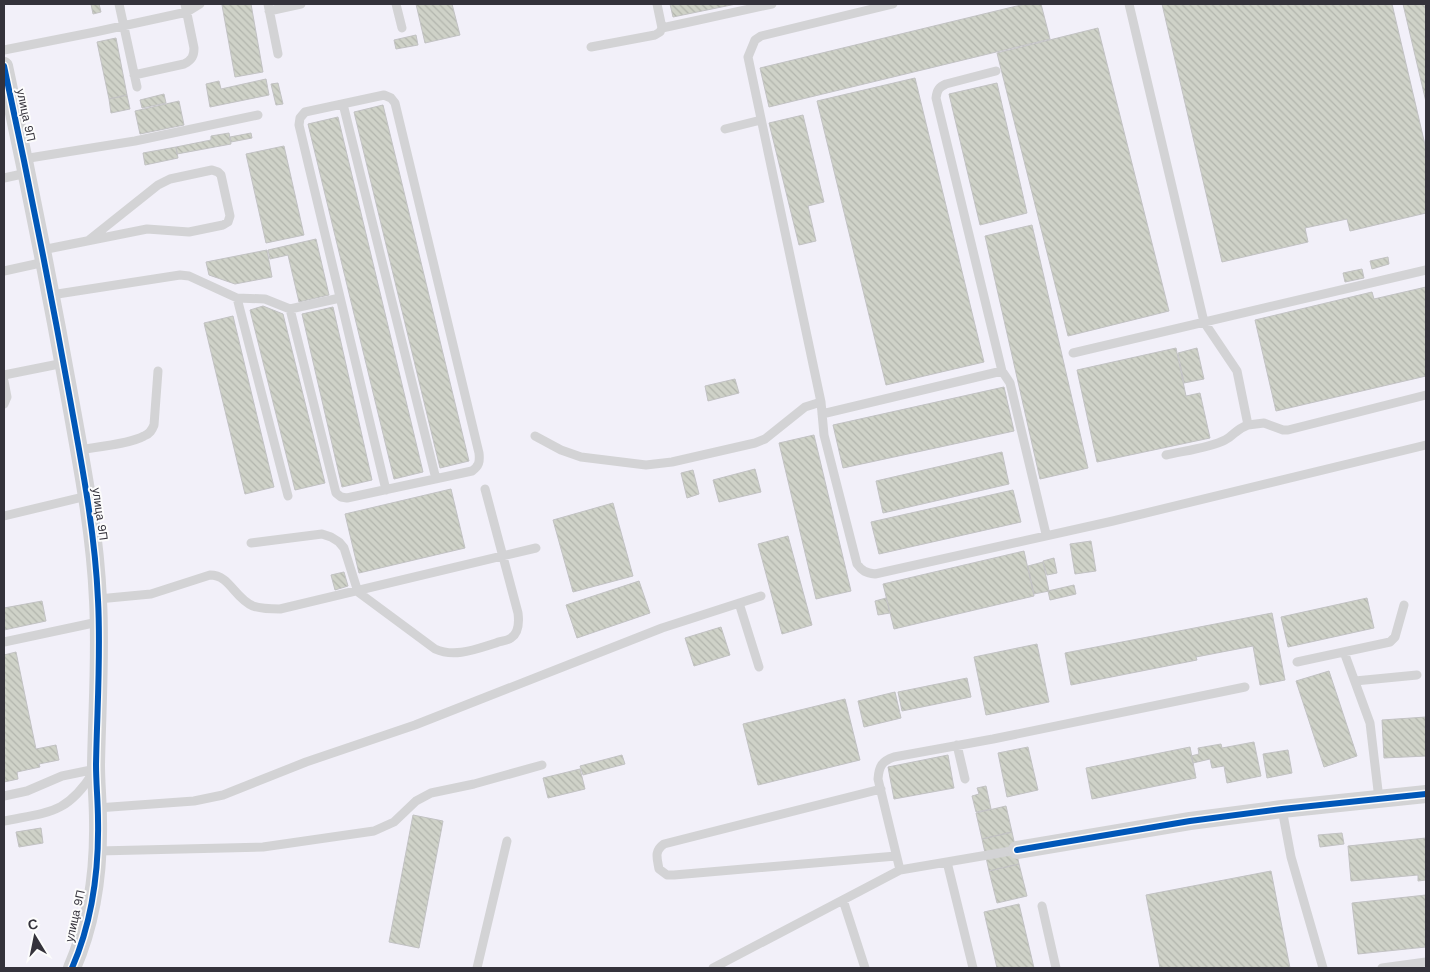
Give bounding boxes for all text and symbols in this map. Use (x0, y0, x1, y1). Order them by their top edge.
street label: улица 9П (14, 88, 38, 142)
street label: улица 9П (89, 487, 111, 541)
street label: улица 9П (62, 889, 88, 943)
north arrow (10, 912, 60, 962)
text: С (26, 915, 39, 933)

